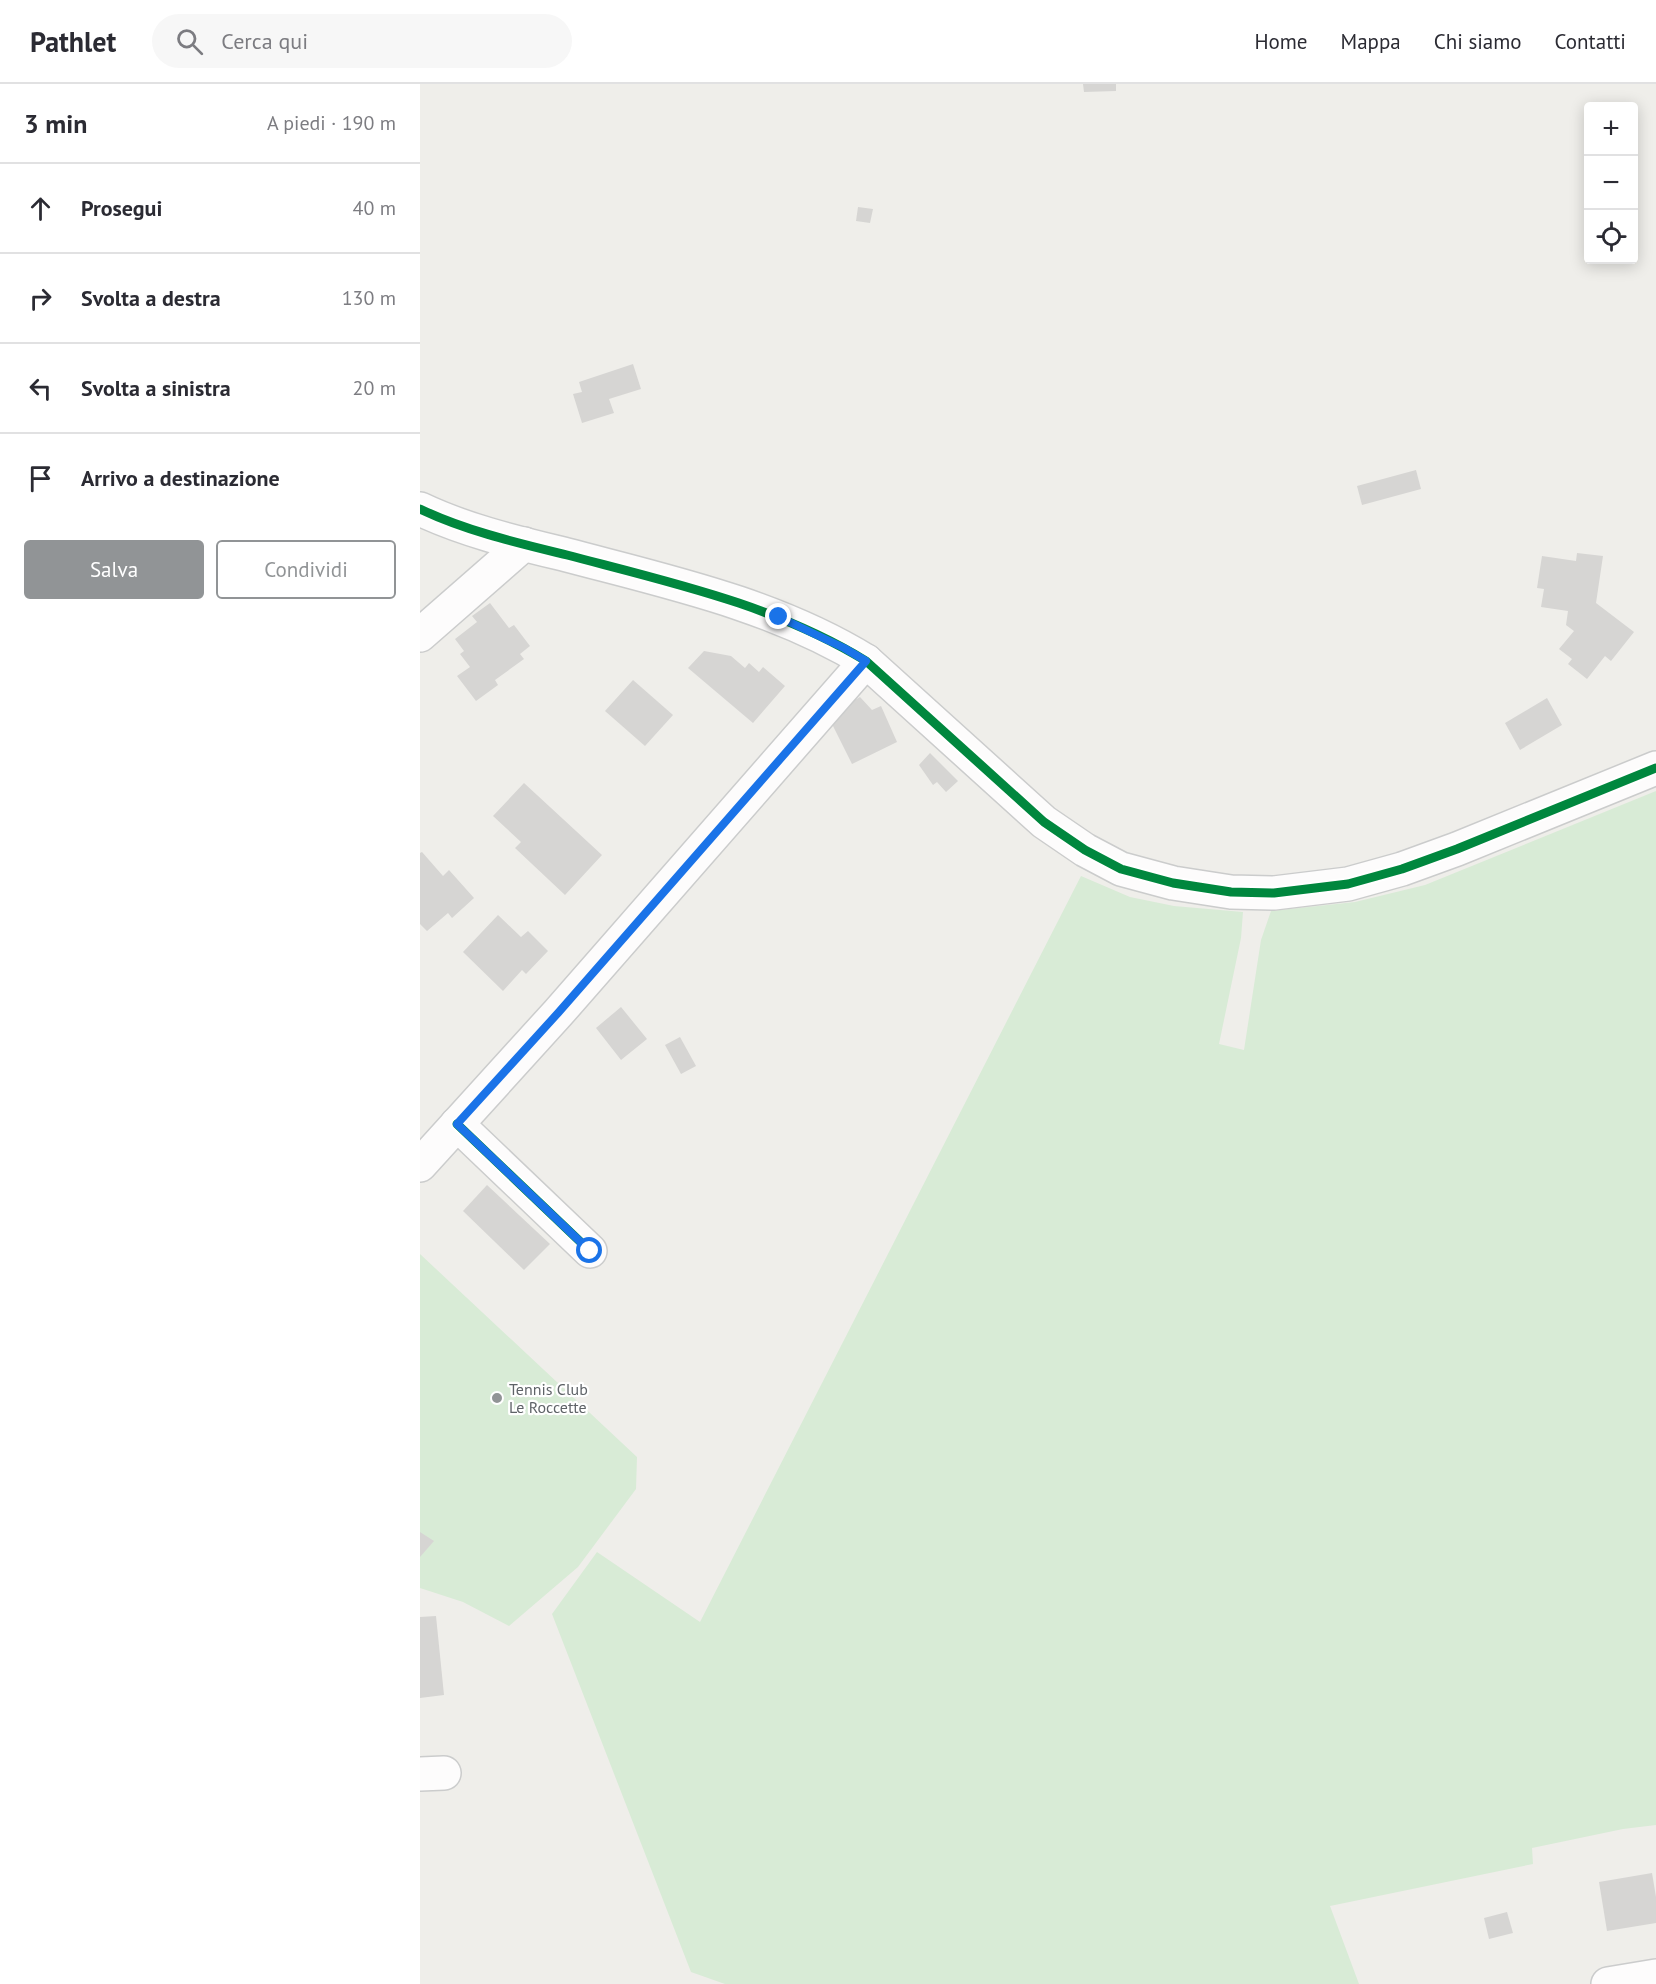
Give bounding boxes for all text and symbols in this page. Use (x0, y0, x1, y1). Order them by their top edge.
search box (152, 14, 572, 68)
text: Pathlet (30, 23, 116, 60)
icon: search (173, 25, 206, 58)
text: Cerca qui (221, 27, 308, 55)
text: Home (1254, 28, 1308, 55)
text: Mappa (1341, 28, 1401, 55)
text: Chi siamo (1434, 28, 1522, 55)
text: Contatti (1555, 28, 1626, 55)
map controls (1584, 102, 1638, 264)
button: + (1584, 102, 1638, 156)
text: 3 min (24, 107, 87, 140)
text: A piedi · 190 m (267, 110, 396, 136)
button: − (1584, 156, 1638, 210)
icon: ahead (24, 192, 57, 225)
text: Prosegui (81, 194, 162, 222)
text: 40 m (353, 195, 396, 221)
button: locate (1584, 210, 1638, 264)
icon: right (24, 282, 57, 315)
text: Svolta a destra (81, 284, 221, 312)
text: 130 m (342, 285, 396, 311)
icon: left (24, 372, 57, 405)
text: Svolta a sinistra (81, 374, 231, 402)
text: 20 m (353, 375, 396, 401)
icon: arrive (24, 462, 57, 495)
text: Arrivo a destinazione (81, 464, 280, 492)
button: Salva (24, 540, 204, 599)
button: Condividi (216, 540, 396, 599)
route end (765, 603, 791, 629)
route start (576, 1237, 602, 1263)
place label: Tennis Club Le Roccette (509, 1379, 588, 1417)
marker: Tennis Club Le Roccette (490, 1391, 504, 1405)

